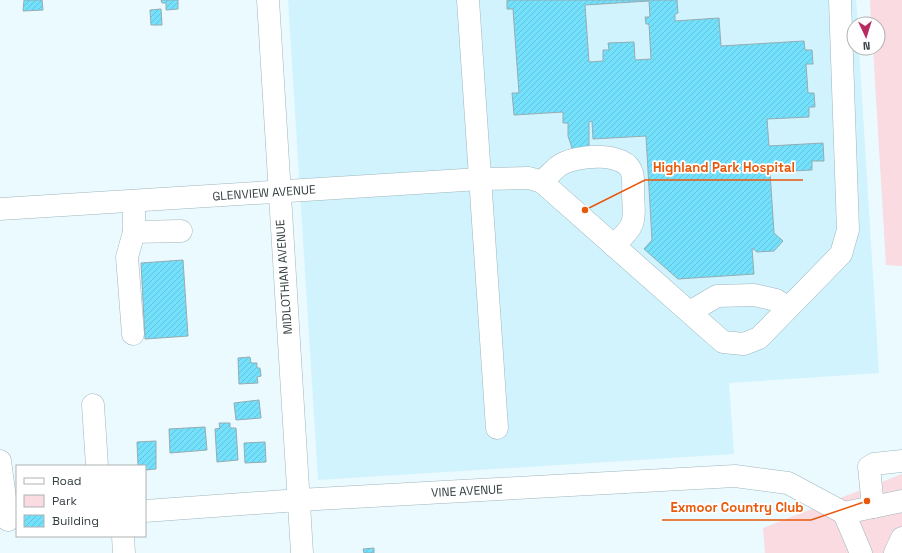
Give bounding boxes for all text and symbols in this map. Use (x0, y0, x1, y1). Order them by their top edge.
north arrow (846, 16, 886, 56)
text: N (863, 39, 871, 53)
callout: Highland Park Hospital (645, 155, 803, 180)
text: Highland Park Hospital (653, 159, 795, 176)
street label: GLENVIEW AVENUE (212, 181, 316, 205)
street label: MIDLOTHIAN AVENUE (272, 219, 296, 335)
legend (16, 465, 146, 537)
text: Road (52, 473, 81, 489)
street label: VINE AVENUE (431, 481, 504, 501)
text: Park (52, 493, 77, 509)
callout: Exmoor Country Club (662, 495, 811, 520)
text: Exmoor Country Club (670, 499, 804, 516)
text: Building (52, 513, 99, 529)

